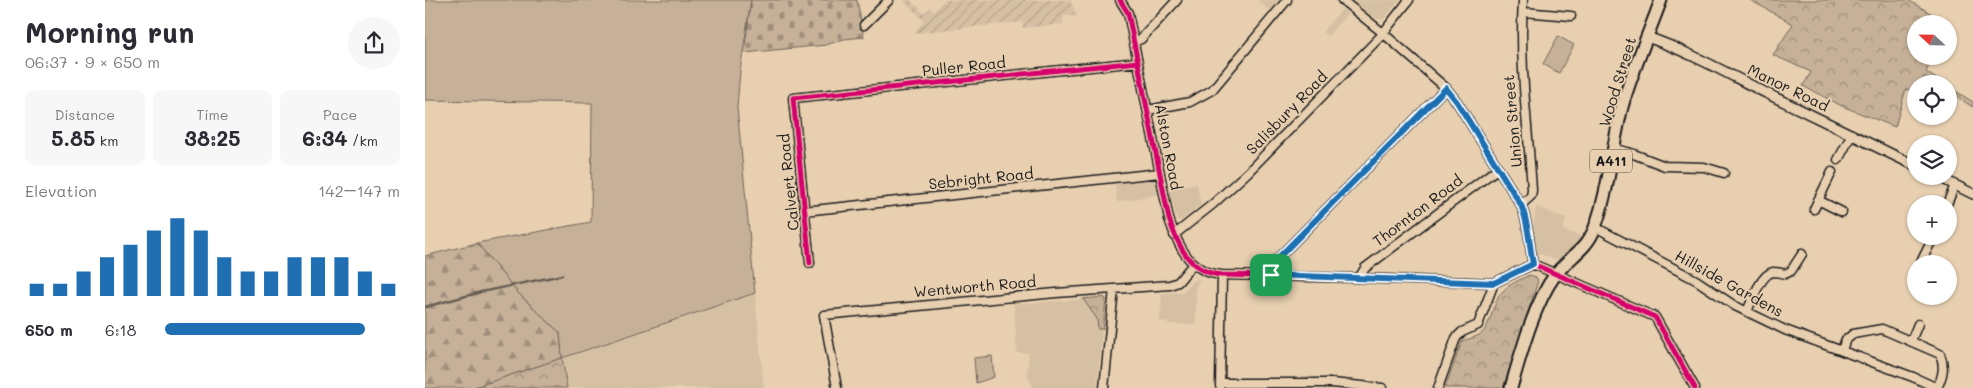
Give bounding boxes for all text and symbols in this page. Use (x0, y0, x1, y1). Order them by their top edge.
text: Morning run (25, 14, 194, 50)
north arrow (1907, 15, 1957, 65)
map controls (1907, 15, 1957, 305)
button: share (348, 17, 400, 69)
street label: Wood Street (1594, 34, 1640, 129)
text: 06:37 · 9 × 650 m (25, 51, 160, 72)
street label: Puller Road (921, 52, 1007, 80)
street label: Manor Road (1744, 59, 1832, 115)
street label: Salisbury Road (1241, 66, 1331, 158)
street label: Union Street (1498, 74, 1526, 168)
button: locate (1907, 75, 1957, 125)
street label: Alston Road (1151, 102, 1187, 192)
text: Distance (55, 105, 115, 124)
text: Time (197, 105, 228, 124)
text: Pace (323, 105, 357, 124)
text: 5.85 (51, 124, 95, 151)
text: 38:25 (184, 124, 241, 151)
text: 6:34 (302, 124, 348, 151)
text: km (95, 131, 118, 150)
text: /km (348, 131, 378, 150)
street label: Calvert Road (773, 133, 803, 232)
button: layers (1907, 135, 1957, 185)
road number: A411 (1590, 150, 1632, 172)
street label: Sebright Road (927, 163, 1034, 193)
street label: Thornton Road (1368, 170, 1466, 251)
text: Elevation (25, 180, 97, 201)
text: 142–147 m (318, 180, 400, 201)
button: + (1907, 195, 1957, 245)
street label: Hillside Gardens (1672, 245, 1787, 321)
pin (1250, 254, 1292, 296)
button: − (1907, 255, 1957, 305)
icon: arrive (1257, 261, 1285, 289)
street label: Wentworth Road (913, 271, 1037, 301)
text: 650 m (25, 319, 73, 340)
text: 6:18 (105, 319, 136, 340)

